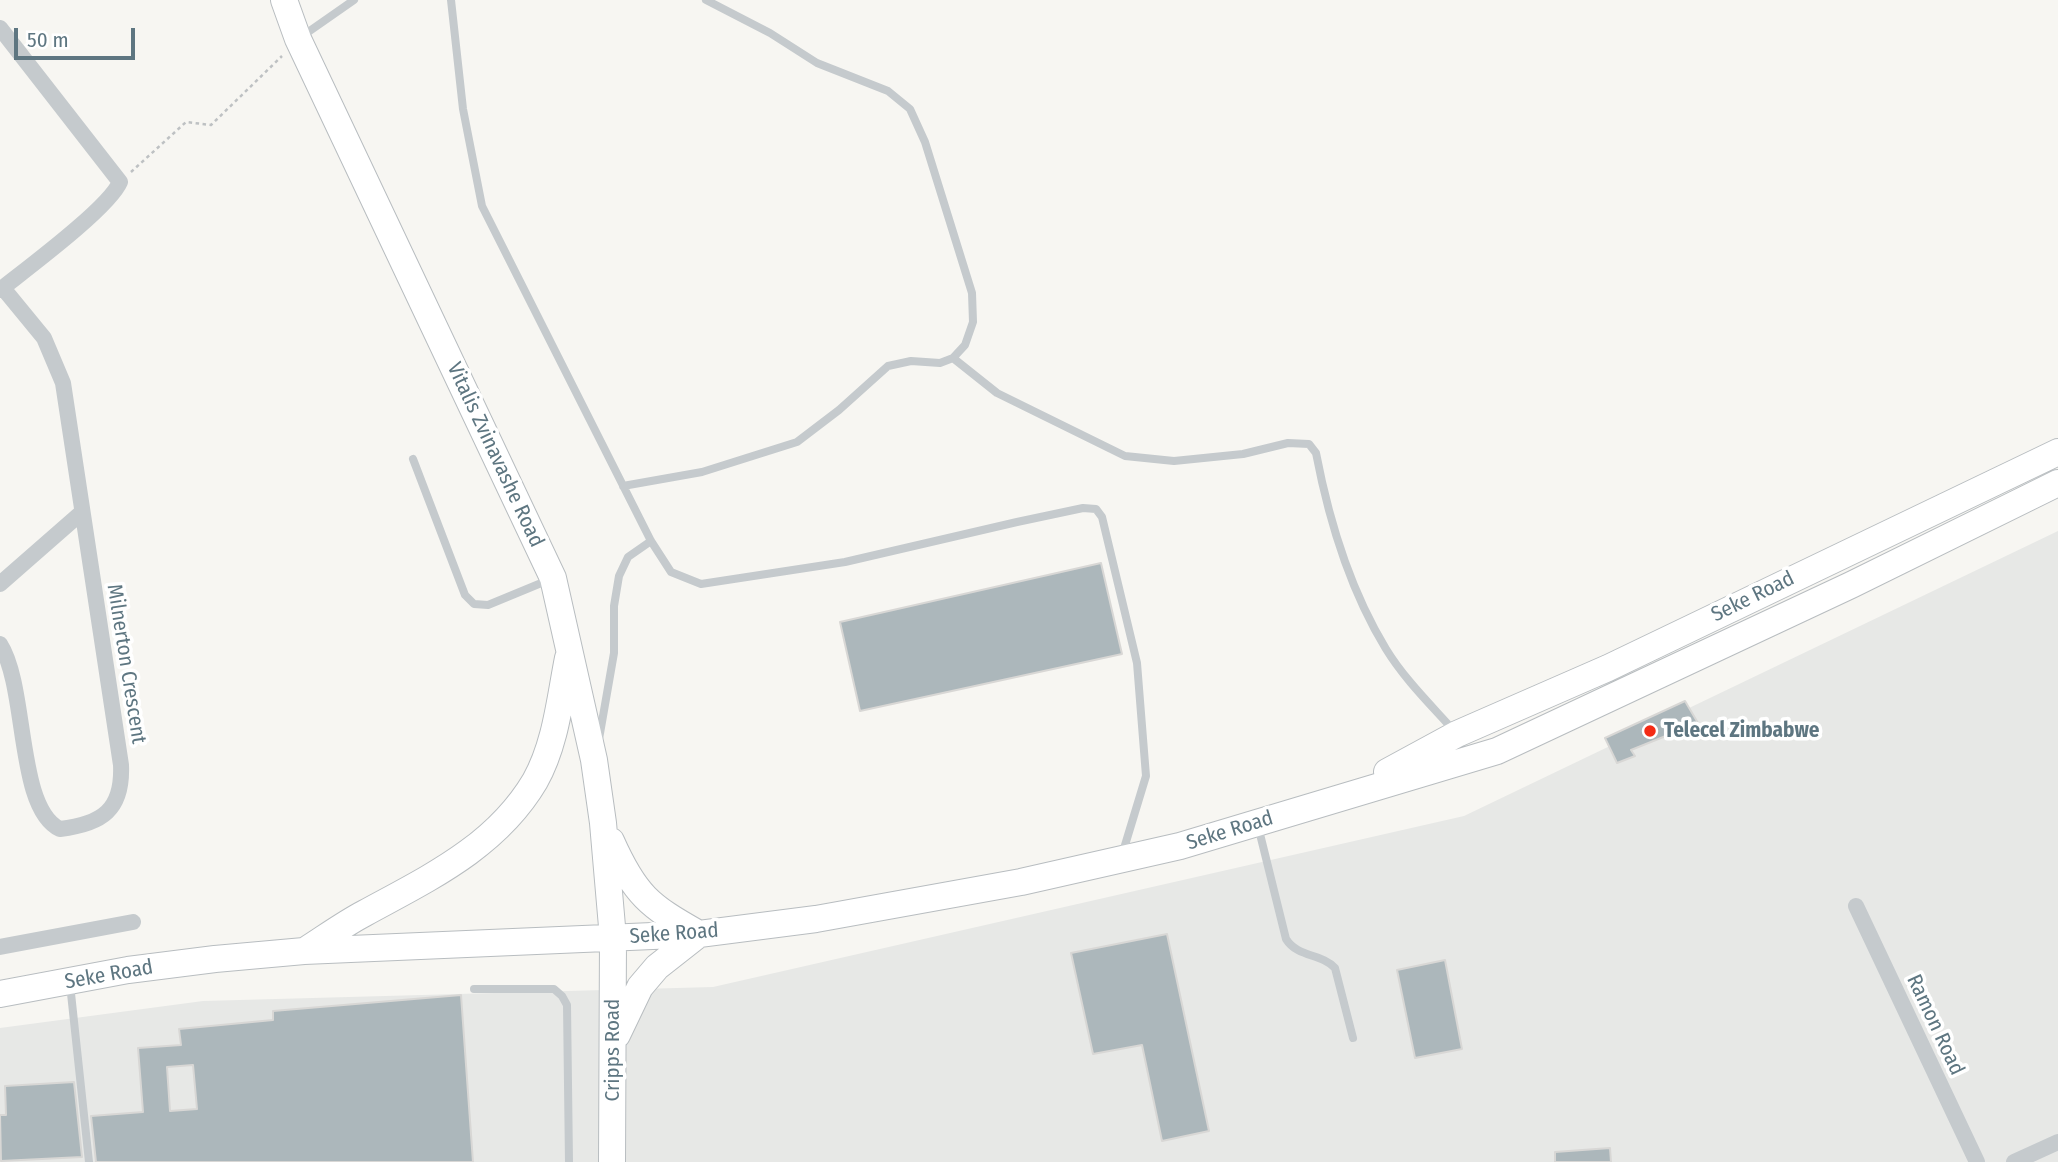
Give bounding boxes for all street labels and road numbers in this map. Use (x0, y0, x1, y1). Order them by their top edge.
street label: Vitalis Zvinavashe Road (441, 359, 549, 551)
street label: Seke Road (1707, 566, 1799, 628)
street label: Milnerton Crescent (101, 582, 151, 746)
street label: Seke Road (1184, 806, 1276, 856)
street label: Seke Road (629, 918, 719, 950)
street label: Seke Road (63, 955, 155, 995)
street label: Ramon Road (1901, 971, 1969, 1079)
street label: Cripps Road (600, 999, 626, 1101)

